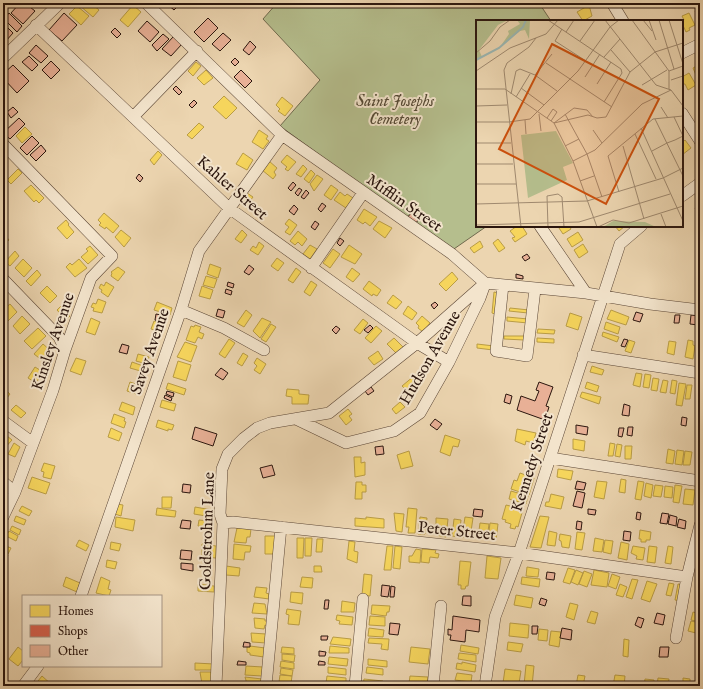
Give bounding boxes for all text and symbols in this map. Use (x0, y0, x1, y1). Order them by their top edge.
inset map (476, 20, 683, 227)
park label: Saint Josephs Cemetery (356, 92, 434, 130)
street label: Kahler Street (192, 152, 272, 225)
street label: Mifflin Street (362, 170, 446, 237)
street label: Kinsley Avenue (28, 290, 80, 393)
street label: Savey Avenue (127, 306, 175, 397)
street label: Hudson Avenue (396, 307, 466, 409)
street label: Kennedy Street (507, 410, 558, 515)
street label: Goldstrohm Lane (196, 472, 220, 590)
street label: Peter Street (417, 518, 497, 546)
legend (22, 595, 162, 667)
text: Homes (58, 604, 94, 619)
text: Shops (58, 624, 88, 640)
text: Other (58, 644, 89, 659)

